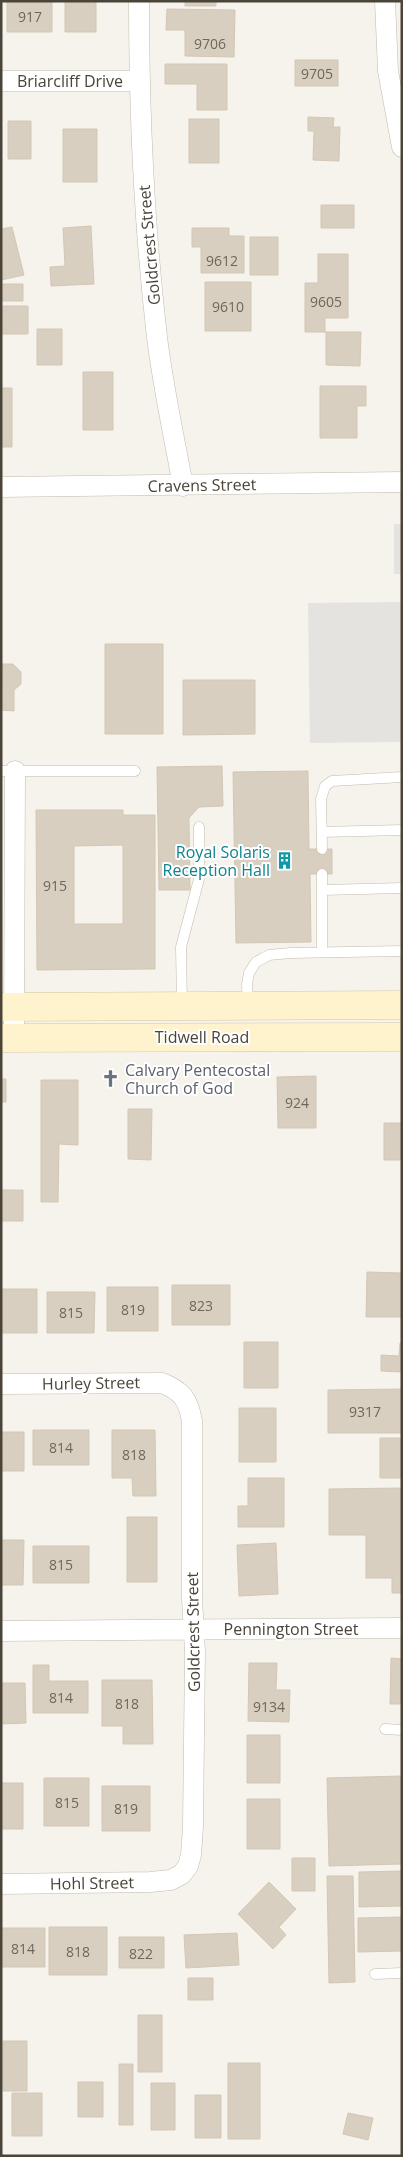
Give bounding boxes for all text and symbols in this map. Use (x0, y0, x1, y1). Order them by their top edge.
house number: 917 (18, 7, 42, 26)
house number: 9706 (194, 34, 226, 53)
house number: 9705 (301, 64, 333, 83)
street label: Briarcliff Drive (17, 70, 123, 92)
street label: Goldcrest Street (133, 184, 165, 306)
house number: 9612 (206, 251, 238, 270)
house number: 9605 (310, 292, 342, 311)
house number: 9610 (212, 297, 244, 316)
street label: Cravens Street (147, 473, 257, 497)
place label: Royal Solaris Reception Hall (163, 841, 270, 881)
building icon: Royal Solaris Reception Hall (274, 851, 294, 871)
house number: 915 (43, 876, 67, 895)
street label: Tidwell Road (155, 1026, 249, 1048)
place label: Calvary Pentecostal Church of God (125, 1059, 270, 1099)
church icon: Calvary Pentecostal Church of God (101, 1069, 121, 1089)
house number: 924 (285, 1093, 309, 1112)
house number: 823 (189, 1296, 213, 1315)
house number: 819 (121, 1300, 145, 1319)
house number: 815 (59, 1303, 83, 1322)
street label: Hurley Street (42, 1371, 140, 1395)
house number: 9317 (349, 1402, 381, 1421)
house number: 814 (49, 1438, 73, 1457)
house number: 818 (122, 1445, 146, 1464)
house number: 815 (49, 1555, 73, 1574)
street label: Goldcrest Street (181, 1571, 205, 1692)
street label: Pennington Street (224, 1618, 359, 1640)
house number: 814 (49, 1688, 73, 1707)
house number: 818 (115, 1694, 139, 1713)
house number: 9134 (253, 1697, 285, 1716)
house number: 815 (55, 1793, 79, 1812)
house number: 819 (114, 1799, 138, 1818)
street label: Hohl Street (50, 1871, 135, 1895)
house number: 814 (11, 1939, 35, 1958)
house number: 818 (66, 1942, 90, 1961)
house number: 822 (129, 1944, 153, 1963)

